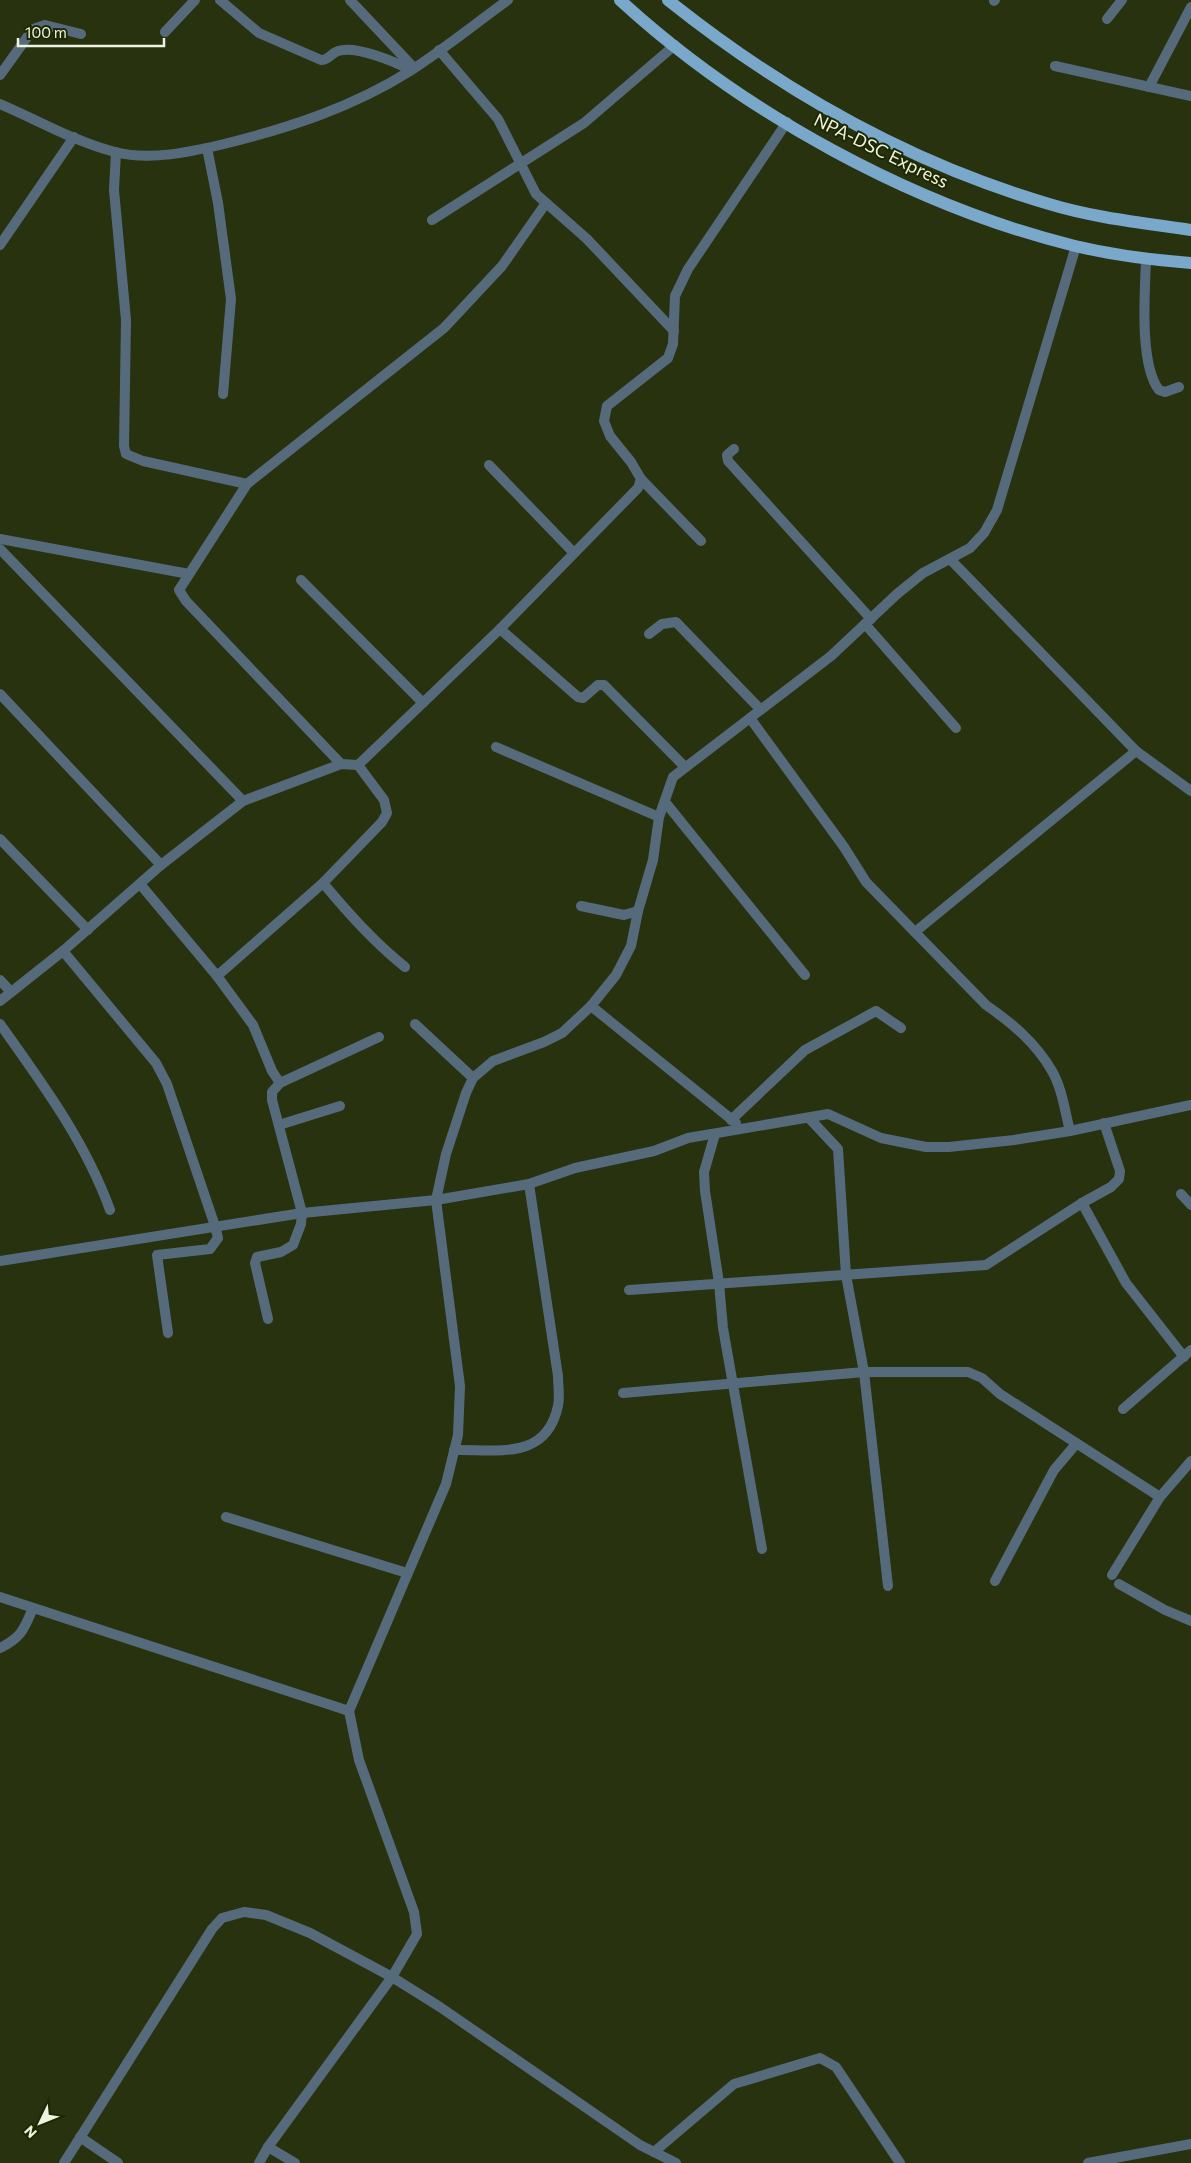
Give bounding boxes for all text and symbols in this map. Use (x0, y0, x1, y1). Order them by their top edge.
scale bar (18, 15, 164, 47)
text: 100 m (25, 23, 67, 41)
street label: NPA-DSC Express (811, 108, 952, 192)
north arrow (15, 2098, 65, 2148)
text: N (20, 2123, 40, 2142)

